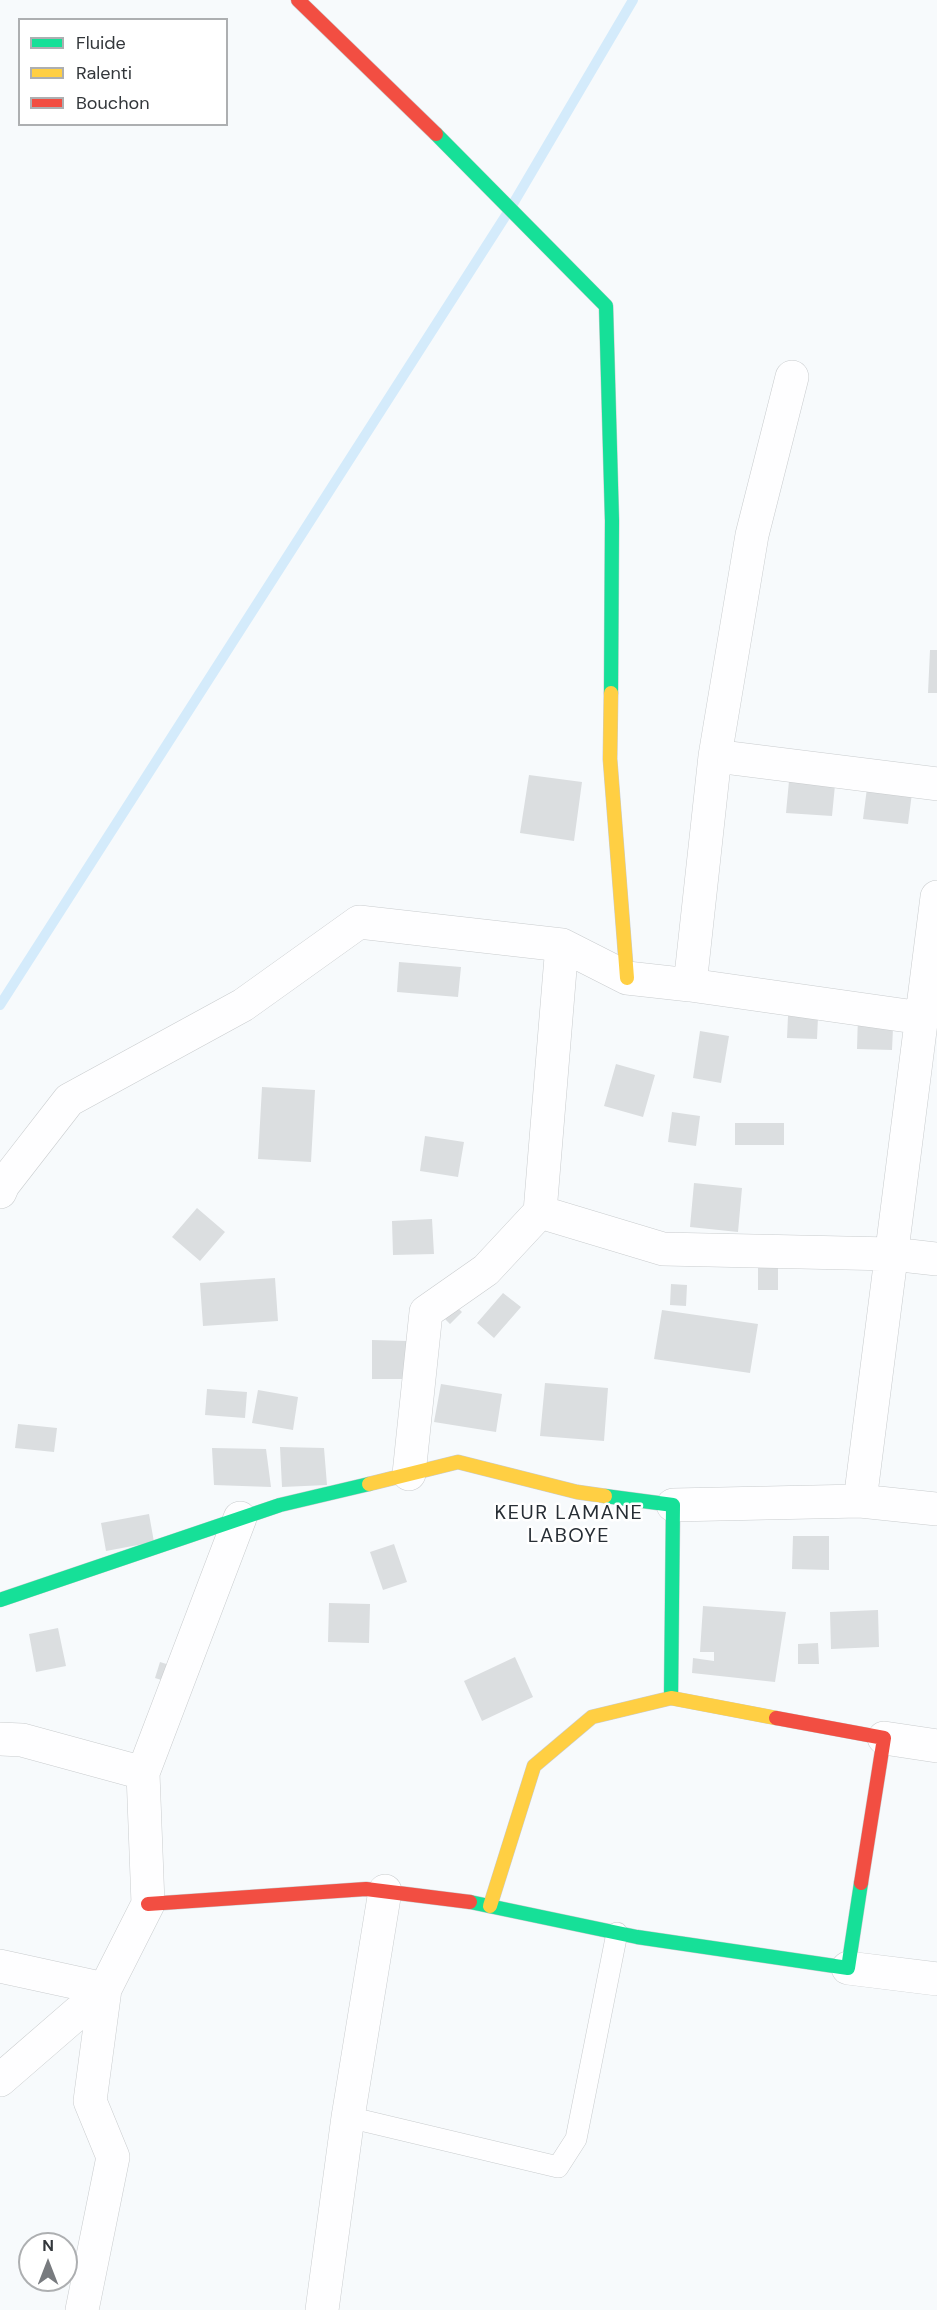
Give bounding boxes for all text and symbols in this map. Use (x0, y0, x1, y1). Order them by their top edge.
legend (18, 18, 228, 126)
text: Fluide (76, 31, 126, 55)
text: Ralenti (76, 61, 132, 85)
text: Bouchon (76, 91, 150, 115)
district label: KEUR LAMANE LABOYE (495, 1502, 643, 1549)
north arrow (18, 2232, 78, 2292)
text: N (42, 2235, 54, 2256)

